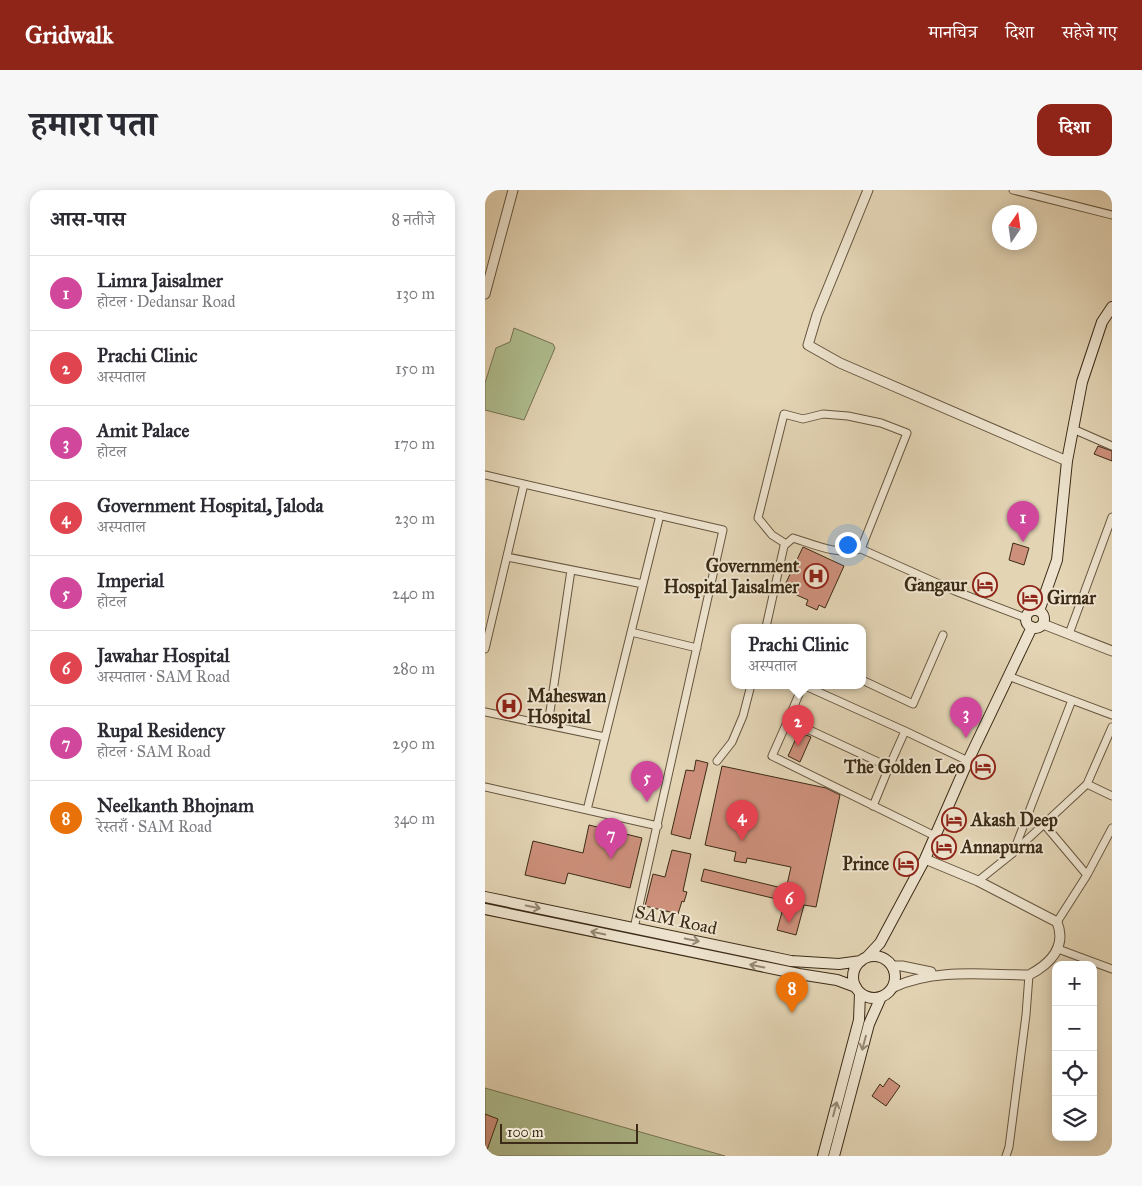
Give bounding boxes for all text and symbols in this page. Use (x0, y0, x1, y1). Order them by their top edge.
text: Gridwalk (25, 20, 113, 50)
text: मानचित्र (929, 21, 977, 43)
text: दिशा (1005, 21, 1034, 43)
text: सहेजे गए (1062, 21, 1117, 43)
text: हमारा पता (30, 103, 157, 146)
button: दिशा (1037, 104, 1112, 156)
north arrow (992, 205, 1037, 250)
text: आस-पास (50, 206, 125, 232)
text: 8 नतीजे (392, 210, 435, 229)
text: Limra Jaisalmer (97, 269, 223, 292)
text: 1 (63, 284, 69, 303)
text: 130 m (396, 284, 435, 303)
text: होटल · Dedansar Road (97, 292, 236, 311)
text: Prachi Clinic (97, 344, 198, 367)
text: 2 (62, 359, 70, 378)
text: 150 m (395, 359, 435, 378)
text: अस्पताल (97, 367, 146, 386)
text: Amit Palace (97, 419, 189, 442)
text: 3 (63, 434, 69, 453)
text: 170 m (394, 434, 435, 453)
text: होटल (97, 442, 126, 461)
text: Government Hospital, Jaloda (97, 494, 324, 517)
pin: 1 (1007, 501, 1039, 542)
text: 4 (62, 509, 70, 528)
text: 230 m (395, 509, 435, 528)
text: अस्पताल (97, 517, 146, 536)
your location (835, 532, 861, 558)
place label: Government Hospital Jaisalmer (664, 555, 800, 599)
hospital icon: Government Hospital Jaisalmer (803, 563, 829, 589)
text: Imperial (97, 569, 164, 592)
hotel icon: Gangaur (972, 572, 998, 598)
place label: Gangaur (904, 574, 968, 597)
text: 5 (62, 584, 70, 603)
text: 240 m (392, 584, 435, 603)
hotel icon: Girnar (1017, 585, 1043, 611)
place label: Girnar (1047, 587, 1097, 609)
text: होटल (97, 592, 126, 611)
popup (731, 624, 866, 689)
text: Prachi Clinic (748, 633, 849, 656)
text: Jawahar Hospital (97, 644, 230, 667)
text: अस्पताल (748, 656, 797, 675)
text: 6 (62, 659, 70, 678)
text: 280 m (392, 659, 435, 678)
text: अस्पताल · SAM Road (97, 667, 230, 686)
place label: Maheswan Hospital (527, 685, 607, 729)
hospital icon: Maheswan Hospital (496, 693, 522, 719)
pin: 3 (950, 697, 982, 738)
pin: 2 (782, 705, 814, 746)
text: Rupal Residency (97, 719, 225, 742)
text: 7 (62, 734, 70, 753)
text: 290 m (392, 734, 435, 753)
text: होटल · SAM Road (97, 742, 211, 761)
hotel icon: The Golden Leo (970, 754, 996, 780)
place label: The Golden Leo (843, 756, 965, 778)
pin: 5 (631, 761, 663, 802)
text: Neelkanth Bhojnam (97, 794, 254, 817)
pin: 4 (726, 800, 758, 841)
hotel icon: Akash Deep (941, 807, 967, 833)
text: 8 (62, 809, 70, 828)
text: 340 m (393, 809, 435, 828)
place label: Akash Deep (970, 809, 1058, 832)
text: रेस्तराँ · SAM Road (97, 817, 212, 836)
pin: 7 (595, 818, 627, 859)
hotel icon: Annapurna (931, 834, 957, 860)
place label: Annapurna (960, 836, 1043, 859)
hotel icon: Prince (893, 851, 919, 877)
place label: Prince (842, 853, 890, 875)
pin: 6 (773, 882, 805, 923)
street label: SAM Road (633, 901, 719, 939)
one-way arrow (524, 903, 540, 912)
one-way arrow (591, 927, 607, 937)
one-way arrow (683, 936, 699, 945)
one-way arrow (750, 960, 766, 970)
map controls (1052, 961, 1097, 1141)
button: + (1052, 961, 1097, 1006)
pin: 8 (776, 972, 808, 1013)
button: − (1052, 1006, 1097, 1051)
one-way arrow (859, 1034, 869, 1050)
button: locate (1052, 1051, 1097, 1096)
button: layers (1052, 1096, 1097, 1141)
one-way arrow (831, 1101, 840, 1117)
scale bar (500, 1121, 637, 1144)
text: 100 m (507, 1124, 544, 1141)

